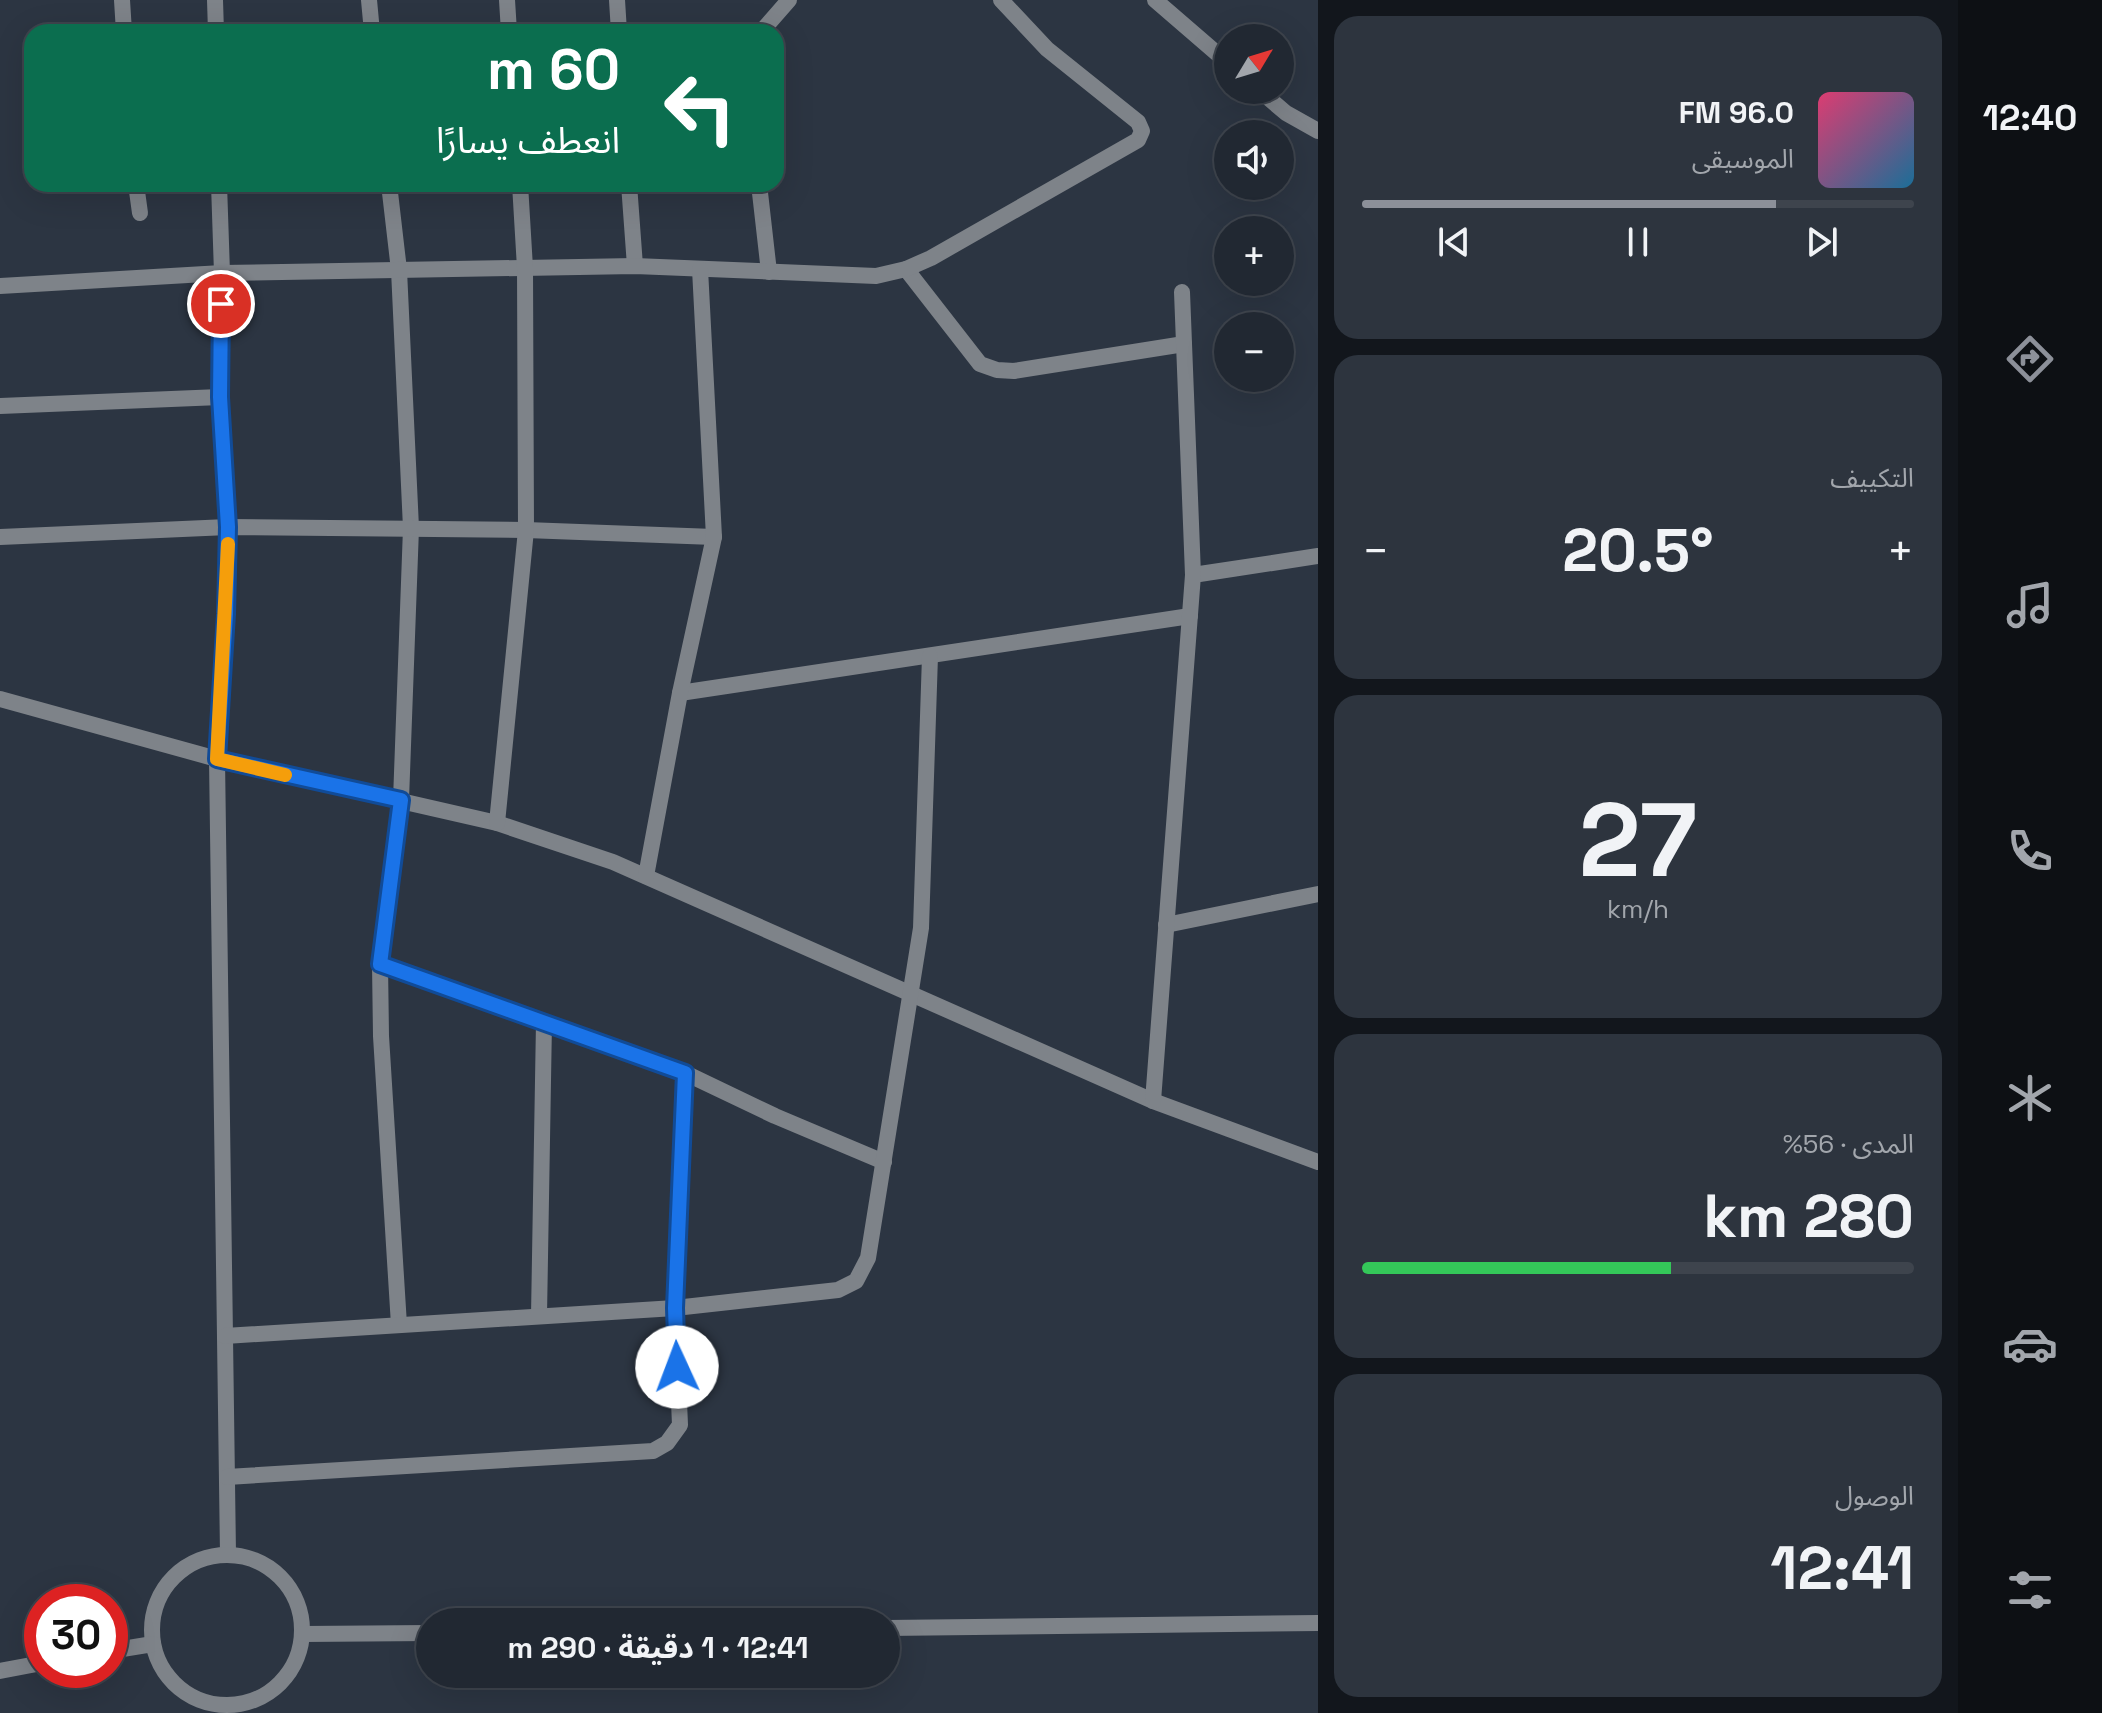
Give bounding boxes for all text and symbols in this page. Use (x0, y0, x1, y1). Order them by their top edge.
north arrow (1214, 24, 1294, 104)
map controls (1214, 24, 1294, 392)
text: 60 m (487, 34, 620, 105)
icon: left (648, 56, 752, 160)
text: 96.0 FM (1679, 93, 1794, 132)
text: 12:40 (1983, 95, 2077, 141)
text: انعطف يسارًا (436, 118, 620, 164)
button: sound (1214, 120, 1294, 200)
text: الموسيقى (1692, 142, 1794, 176)
button: + (1214, 216, 1294, 296)
icon: previous (1432, 220, 1476, 264)
icon: pause (1616, 220, 1660, 264)
icon: next (1800, 220, 1844, 264)
pin (187, 270, 255, 338)
icon: arrive (199, 282, 243, 326)
button: − (1214, 312, 1294, 392)
icon: directions (2002, 331, 2058, 387)
text: التكييف (1830, 461, 1914, 495)
text: 20.5° (1562, 512, 1714, 589)
text: − (1362, 523, 1389, 579)
text: + (1887, 523, 1914, 579)
icon: music (2002, 577, 2058, 633)
text: 27 (1579, 774, 1697, 906)
icon: phone (2002, 823, 2058, 879)
text: km/h (1607, 892, 1669, 926)
icon: climate (2002, 1070, 2058, 1126)
text: المدى · 56% (1783, 1127, 1914, 1161)
text: 280 km (1703, 1178, 1914, 1255)
icon: car (2002, 1316, 2058, 1372)
position arrow (635, 1325, 719, 1409)
text: الوصول (1835, 1479, 1914, 1513)
text: 12:41 (1770, 1530, 1914, 1607)
icon: filters (2002, 1562, 2058, 1618)
speed limit sign: 30 (24, 1584, 128, 1688)
text: 12:41 · 1 دقيقة · 290 m (508, 1628, 809, 1667)

